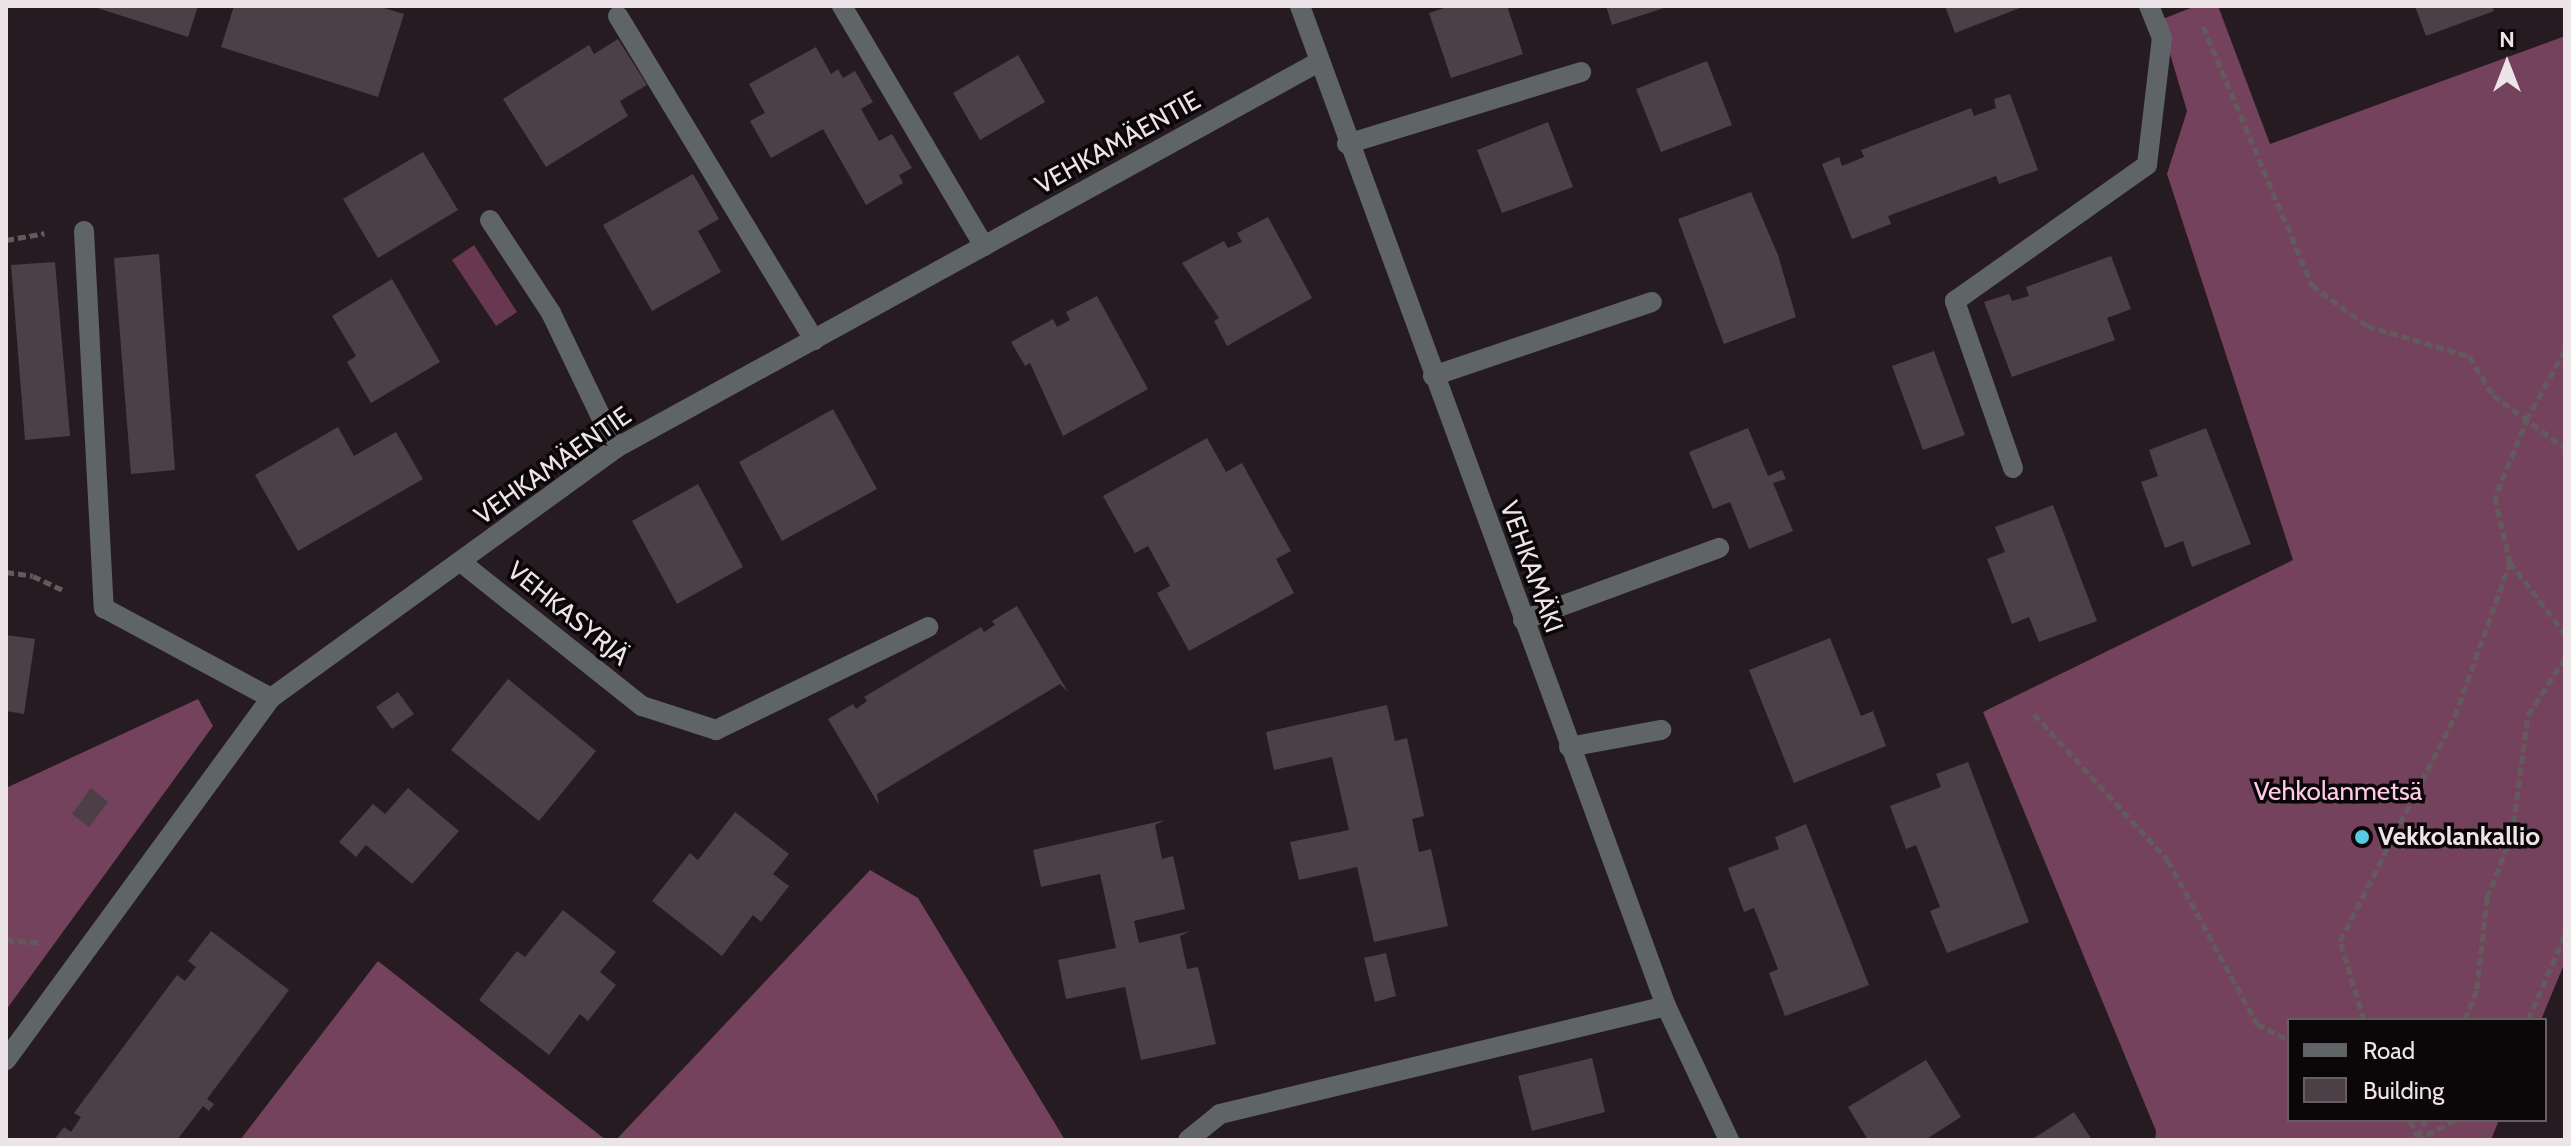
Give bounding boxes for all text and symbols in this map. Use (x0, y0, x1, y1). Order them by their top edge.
north arrow (2467, 24, 2547, 104)
text: N (2499, 26, 2515, 53)
street label: VEHKAMÄENTIE (1030, 85, 1206, 201)
street label: VEHKAMÄENTIE (469, 400, 637, 532)
street label: VEHKAMÄKI (1493, 497, 1569, 637)
street label: VEHKASYRJÄ (501, 555, 635, 673)
park label: Vehkolanmetsä (2254, 776, 2422, 808)
place label: Vekkolankallio (2378, 821, 2540, 853)
marker: Vekkolankallio (2353, 828, 2371, 846)
legend (2287, 1018, 2547, 1122)
text: Road (2363, 1036, 2415, 1065)
text: Building (2363, 1076, 2444, 1105)

